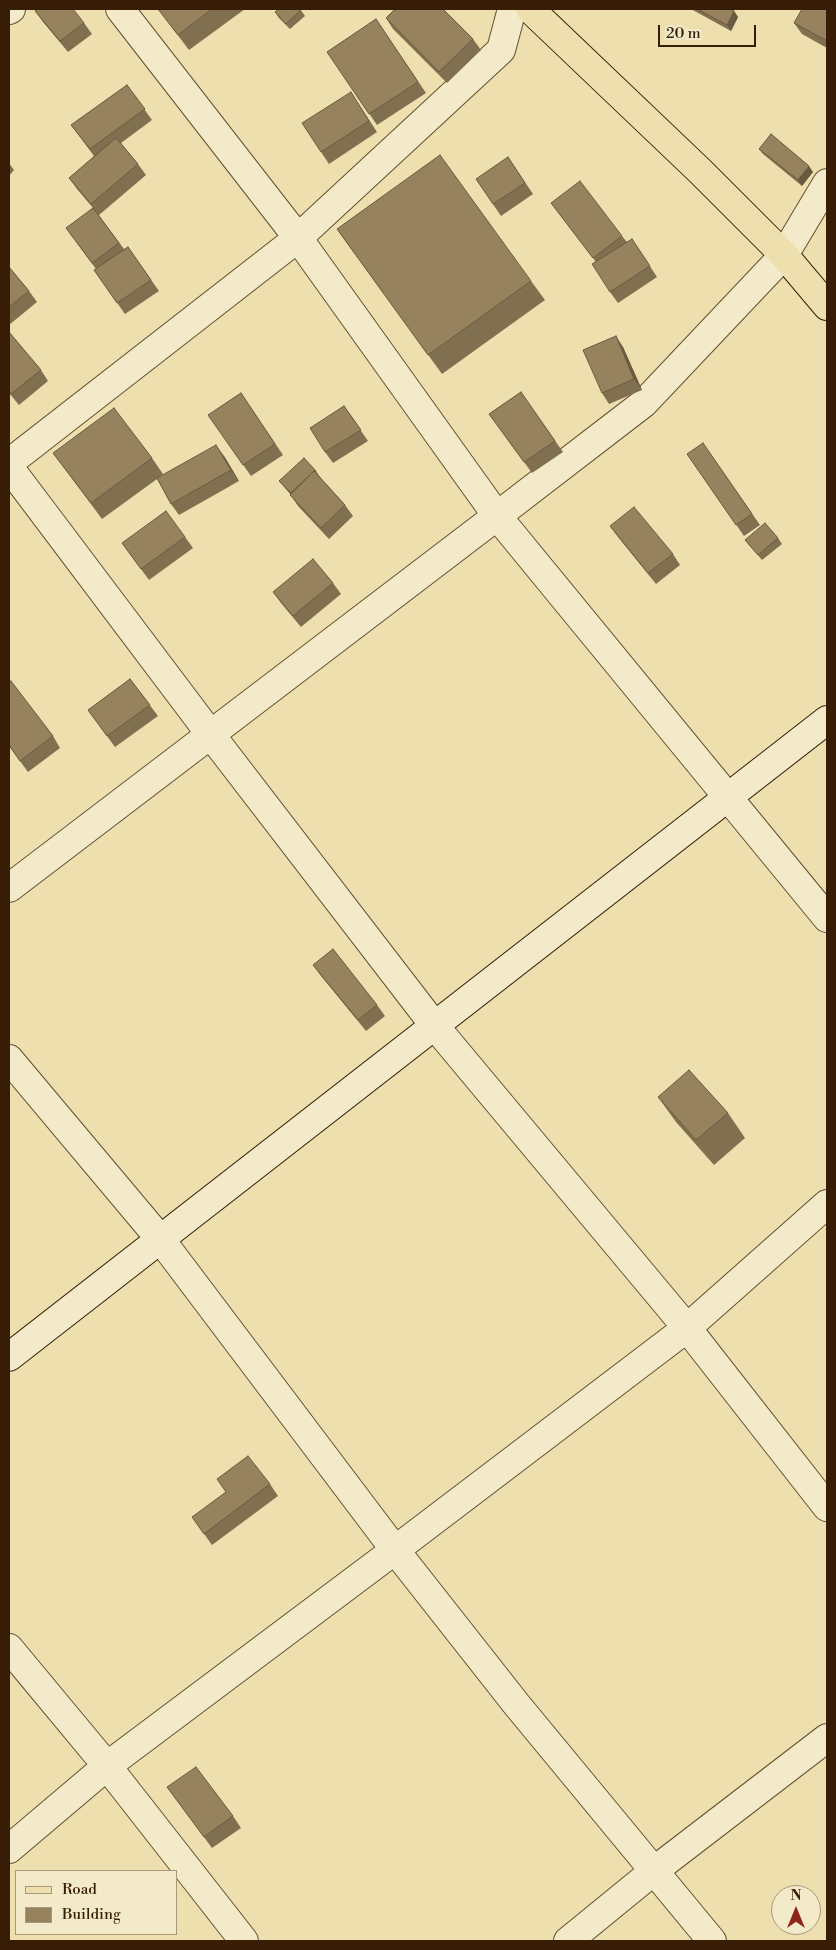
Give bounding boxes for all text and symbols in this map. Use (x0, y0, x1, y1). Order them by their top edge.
scale bar (661, 15, 758, 47)
text: 20 m (666, 24, 701, 43)
legend (15, 1870, 178, 1935)
text: Road (62, 1880, 97, 1899)
north arrow (771, 1885, 821, 1935)
text: N (790, 1887, 802, 1905)
text: Building (62, 1905, 121, 1924)

